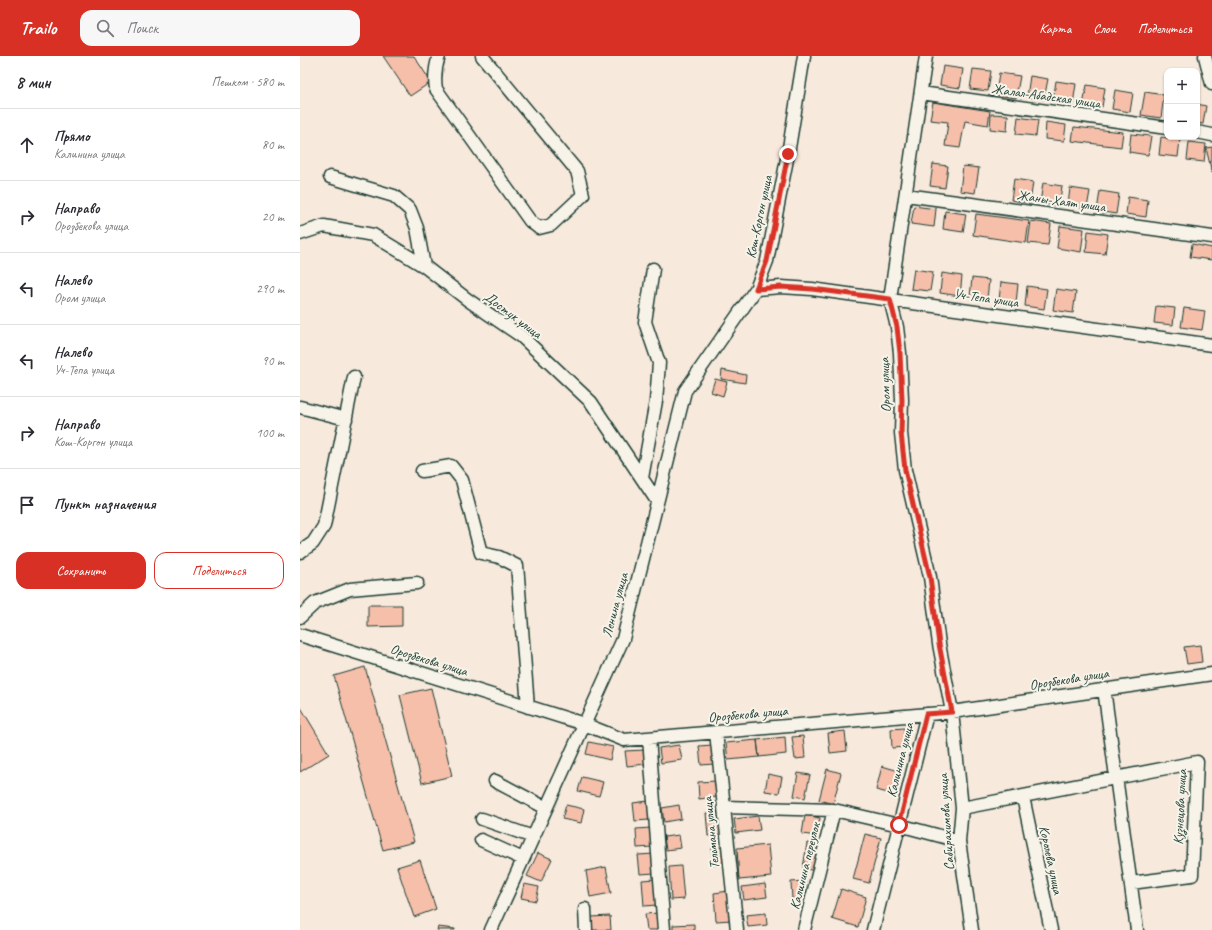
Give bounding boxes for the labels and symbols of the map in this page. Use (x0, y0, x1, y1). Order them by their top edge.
street label: Жалал-Абадская улица (990, 80, 1103, 112)
route end (779, 145, 797, 163)
street label: Кош-Коргон улица (742, 173, 776, 260)
street label: Жаны-Хаят улица (1016, 186, 1108, 216)
street label: Уч-Тепа улица (953, 285, 1021, 311)
street label: Достук улица (481, 288, 546, 343)
street label: Ором улица (876, 356, 894, 413)
street label: Ленина улица (598, 570, 632, 639)
street label: Орозбекова улица (388, 640, 471, 680)
street label: Орозбекова улица (1028, 664, 1111, 694)
street label: Орозбекова улица (707, 702, 789, 726)
street label: Калинина улица (883, 720, 918, 799)
street label: Кузнецова улица (1170, 768, 1191, 845)
street label: Сабирахимова улица (934, 772, 958, 871)
street label: Тельмана улица (699, 795, 723, 870)
route start (890, 816, 908, 834)
street label: Калинина переулок (786, 819, 824, 911)
street label: Королева улица (1035, 824, 1067, 897)

